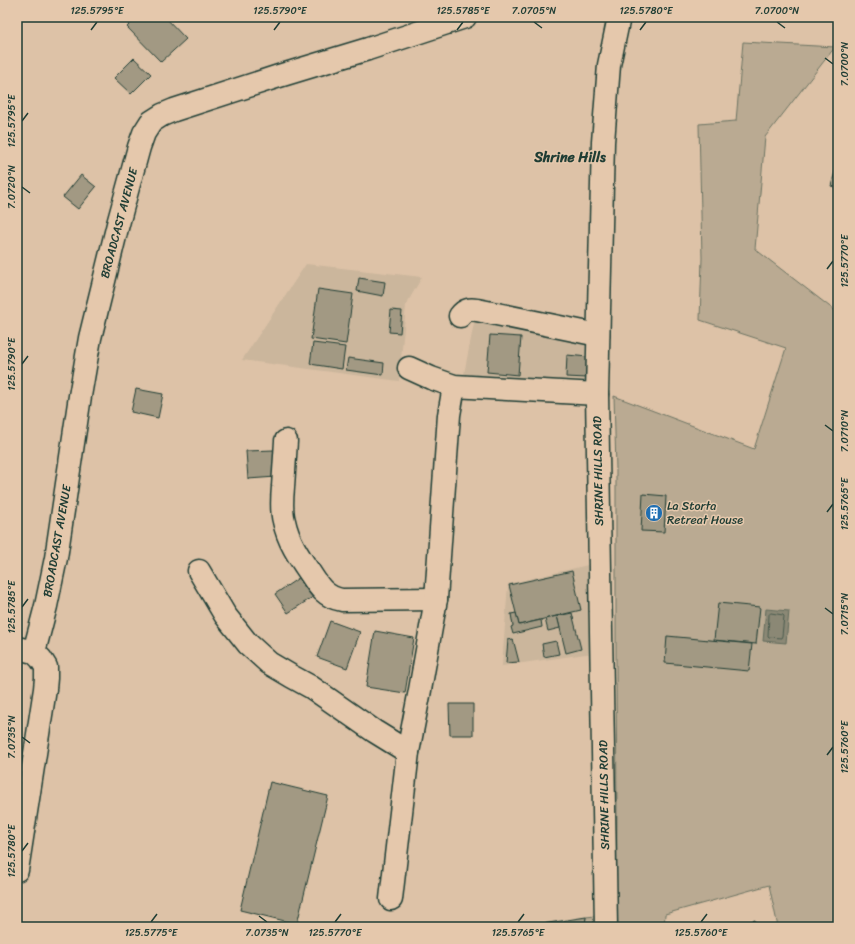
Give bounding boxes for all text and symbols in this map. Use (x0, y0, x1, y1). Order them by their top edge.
text: 125.5795°E (70, 2, 125, 20)
text: 125.5790°E (253, 2, 308, 20)
text: 125.5785°E (437, 2, 491, 20)
text: 7.0705°N (512, 2, 556, 20)
text: 125.5780°E (619, 2, 674, 20)
text: 7.0700°N (755, 2, 799, 20)
text: 7.0700°N (836, 42, 854, 86)
text: 125.5795°E (3, 93, 21, 148)
district label: Shrine Hills (533, 145, 606, 170)
street label: BROADCAST AVENUE (94, 164, 145, 281)
text: 7.0720°N (3, 165, 21, 209)
text: 125.5770°E (836, 233, 854, 287)
text: 125.5790°E (3, 336, 21, 391)
text: 7.0710°N (836, 410, 854, 452)
street label: SHRINE HILLS ROAD (586, 415, 610, 526)
text: 125.5765°E (836, 476, 854, 530)
street label: BROADCAST AVENUE (36, 482, 78, 599)
place label: La Storta Retreat House (667, 495, 743, 531)
building icon: La Storta Retreat House (644, 503, 664, 523)
text: 125.5785°E (3, 579, 21, 633)
text: 7.0715°N (836, 593, 854, 635)
text: 7.0735°N (3, 715, 21, 759)
text: 125.5760°E (836, 719, 854, 773)
street label: SHRINE HILLS ROAD (592, 739, 616, 850)
text: 125.5780°E (3, 823, 21, 878)
text: 125.5775°E (125, 924, 179, 942)
text: 7.0735°N (245, 924, 289, 942)
text: 125.5770°E (309, 924, 363, 942)
text: 125.5765°E (492, 924, 546, 942)
text: 125.5760°E (675, 924, 729, 942)

